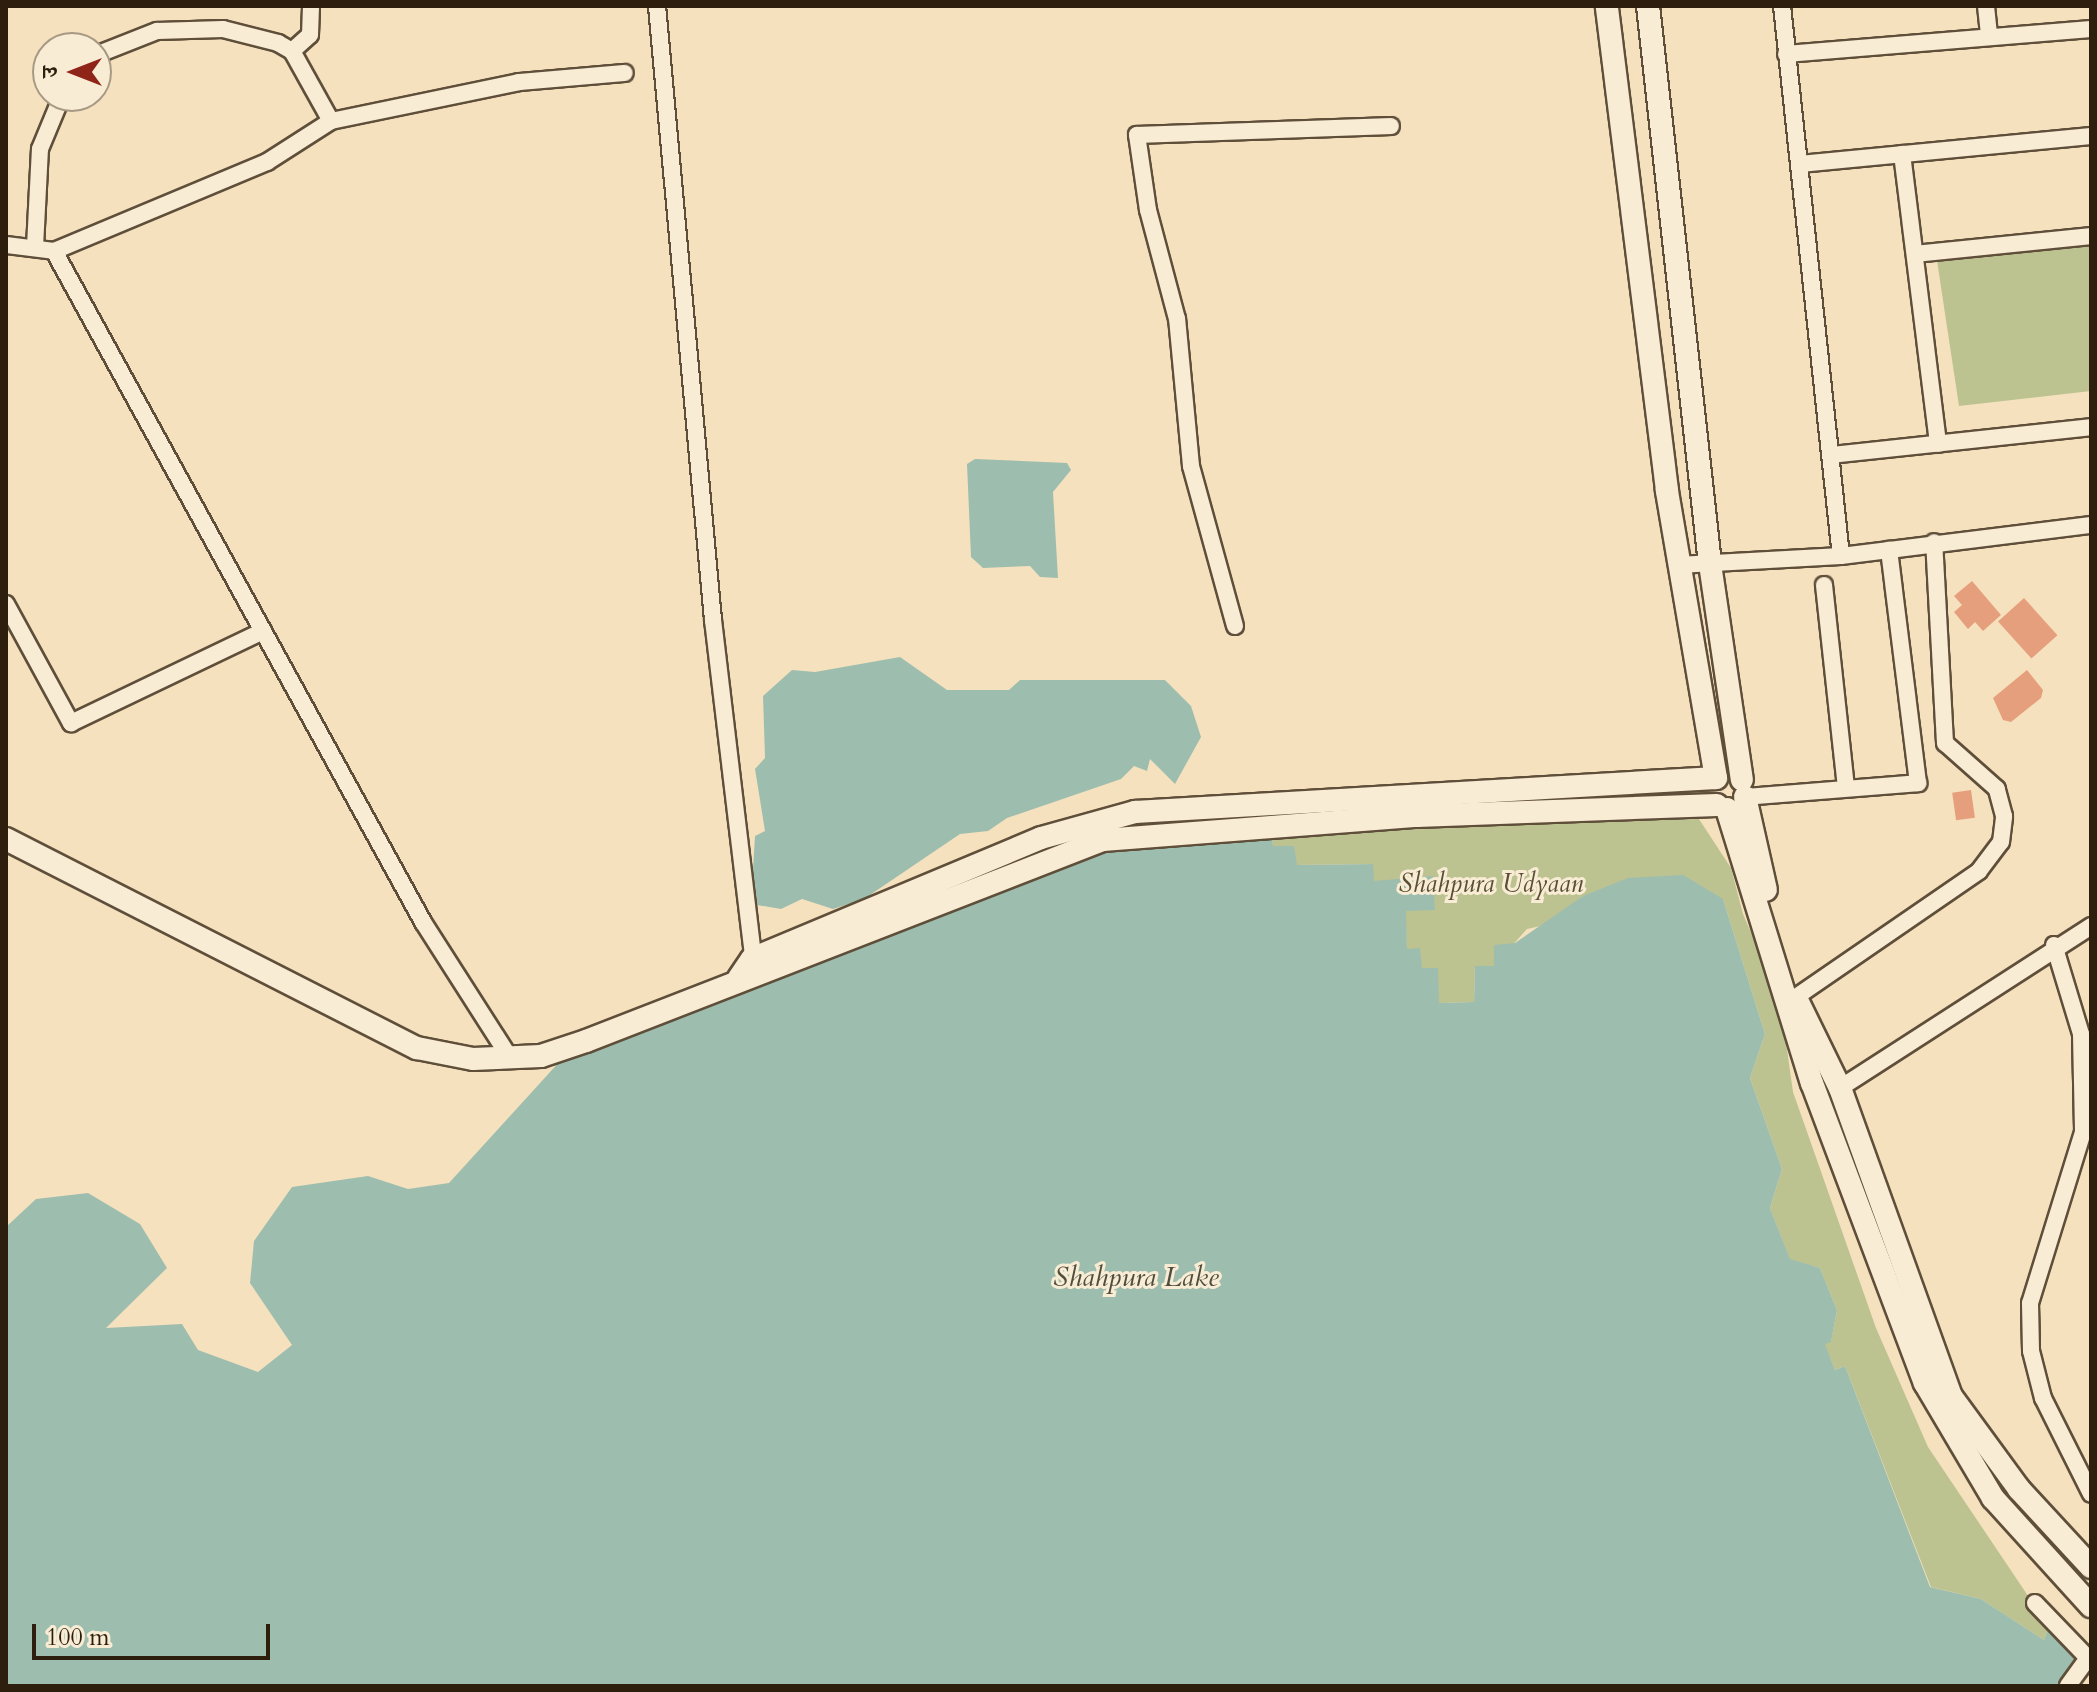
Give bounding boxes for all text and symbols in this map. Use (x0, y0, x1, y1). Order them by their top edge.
north arrow (32, 32, 112, 112)
text: उ (35, 66, 65, 78)
park label: Shahpura Udyaan (1399, 868, 1583, 900)
water label: Shahpura Lake (1053, 1260, 1219, 1294)
scale bar (36, 1608, 274, 1658)
text: 100 m (46, 1621, 110, 1654)

